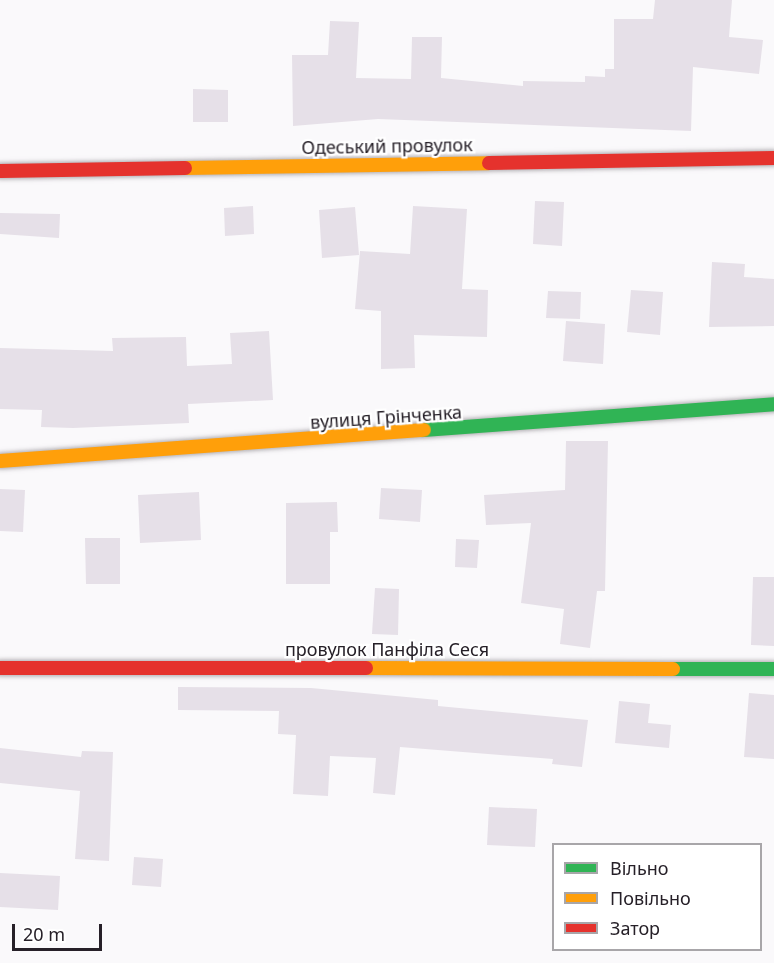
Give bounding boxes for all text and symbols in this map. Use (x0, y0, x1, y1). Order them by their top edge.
street label: Одеський провулок (301, 134, 473, 158)
street label: вулиця Грінченка (309, 401, 463, 433)
street label: провулок Панфіла Сеся (285, 638, 489, 660)
legend (552, 843, 762, 951)
text: Вільно (610, 856, 668, 880)
text: Повільно (610, 886, 691, 910)
scale bar (15, 912, 105, 950)
text: Затор (610, 916, 660, 940)
text: 20 m (23, 922, 65, 946)

